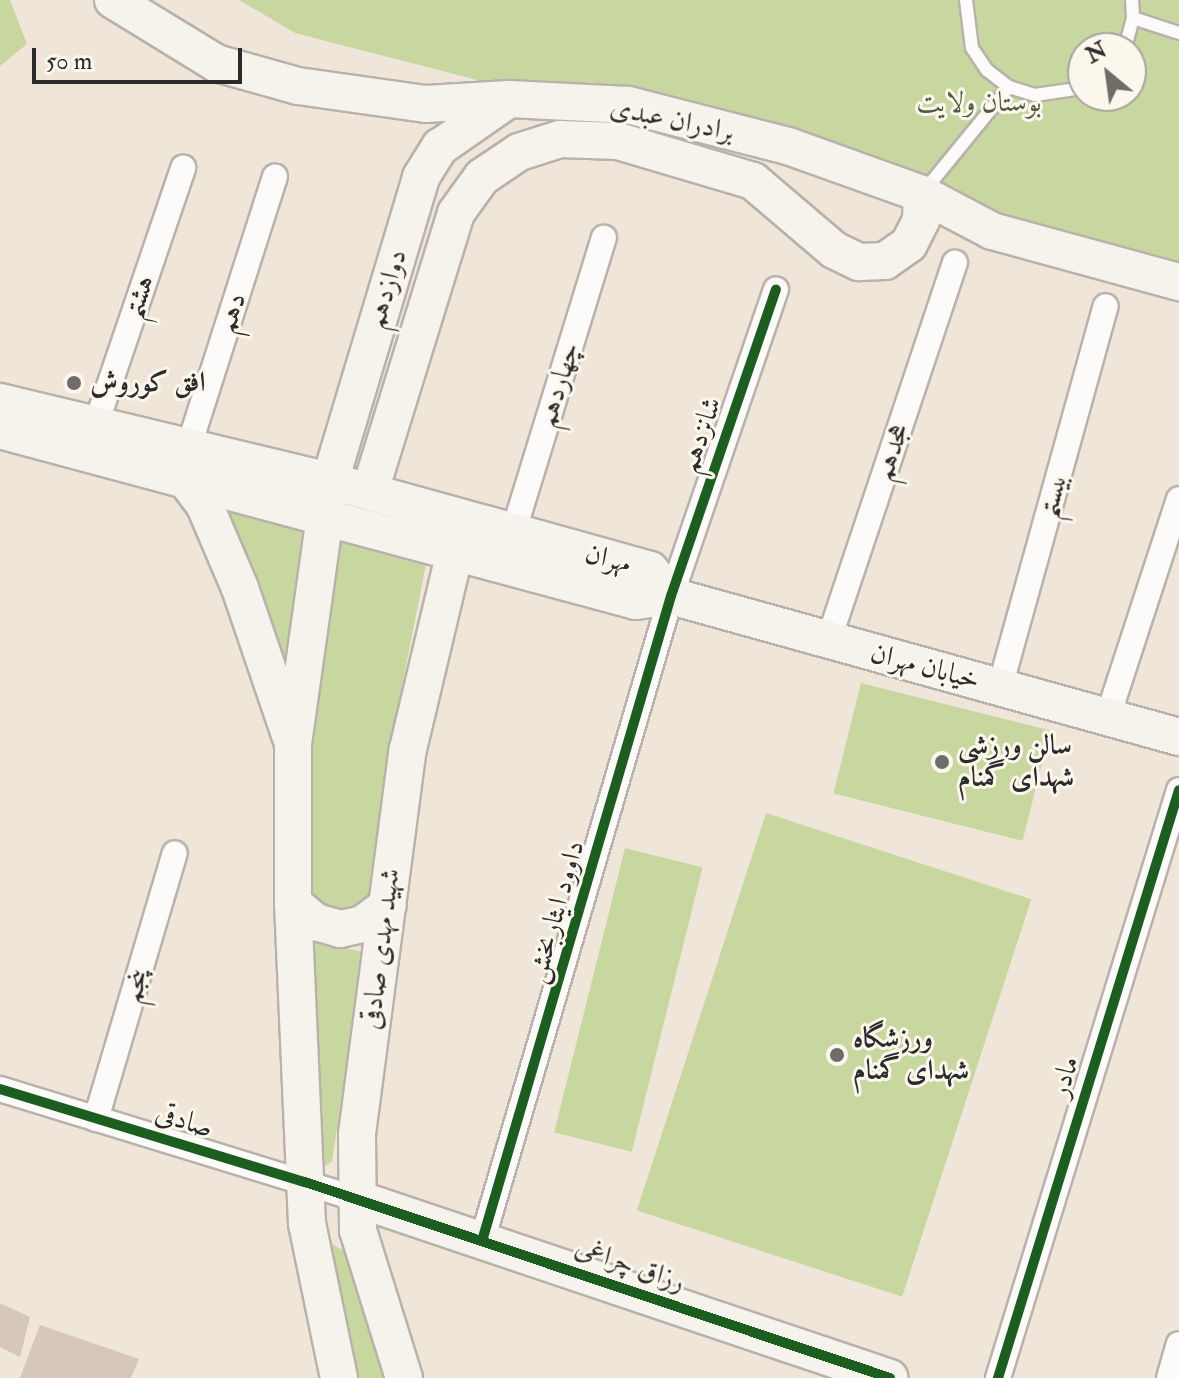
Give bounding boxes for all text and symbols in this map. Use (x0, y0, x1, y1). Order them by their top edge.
scale bar (36, 32, 246, 82)
north arrow (1067, 32, 1147, 112)
text: N (1081, 36, 1112, 70)
text: 50 m (46, 46, 92, 77)
park label: بوستان ولایت (916, 86, 1042, 120)
street label: برادران عبدی (607, 90, 737, 150)
street label: دوازدهم (359, 245, 415, 333)
street label: هشتم (116, 271, 162, 323)
street label: دهم (210, 289, 254, 337)
street label: چهاردهم (530, 339, 588, 431)
place label: افق کوروش (90, 366, 205, 400)
marker: افق کوروش (65, 374, 83, 392)
street label: شانزدهم (673, 393, 729, 477)
street label: هجدهم (867, 419, 917, 485)
street label: بیستم (1031, 470, 1075, 522)
street label: مهران (581, 537, 635, 581)
street label: خیابان مهران (867, 636, 983, 698)
place label: سالن ورزشی شهدای گمنام (958, 729, 1074, 795)
marker: سالن ورزشی شهدای گمنام (933, 753, 951, 771)
street label: داوود ایثاربخش (520, 837, 592, 987)
street label: شهید مهدی صادقی (354, 866, 408, 1032)
street label: پنجم (115, 965, 157, 1007)
place label: ورزشگاه شهدای گمنام (853, 1022, 969, 1088)
marker: ورزشگاه شهدای گمنام (828, 1046, 846, 1064)
street label: مادر (1043, 1052, 1087, 1102)
street label: صادقی (151, 1096, 217, 1146)
street label: رزاق چراغی (571, 1231, 689, 1299)

